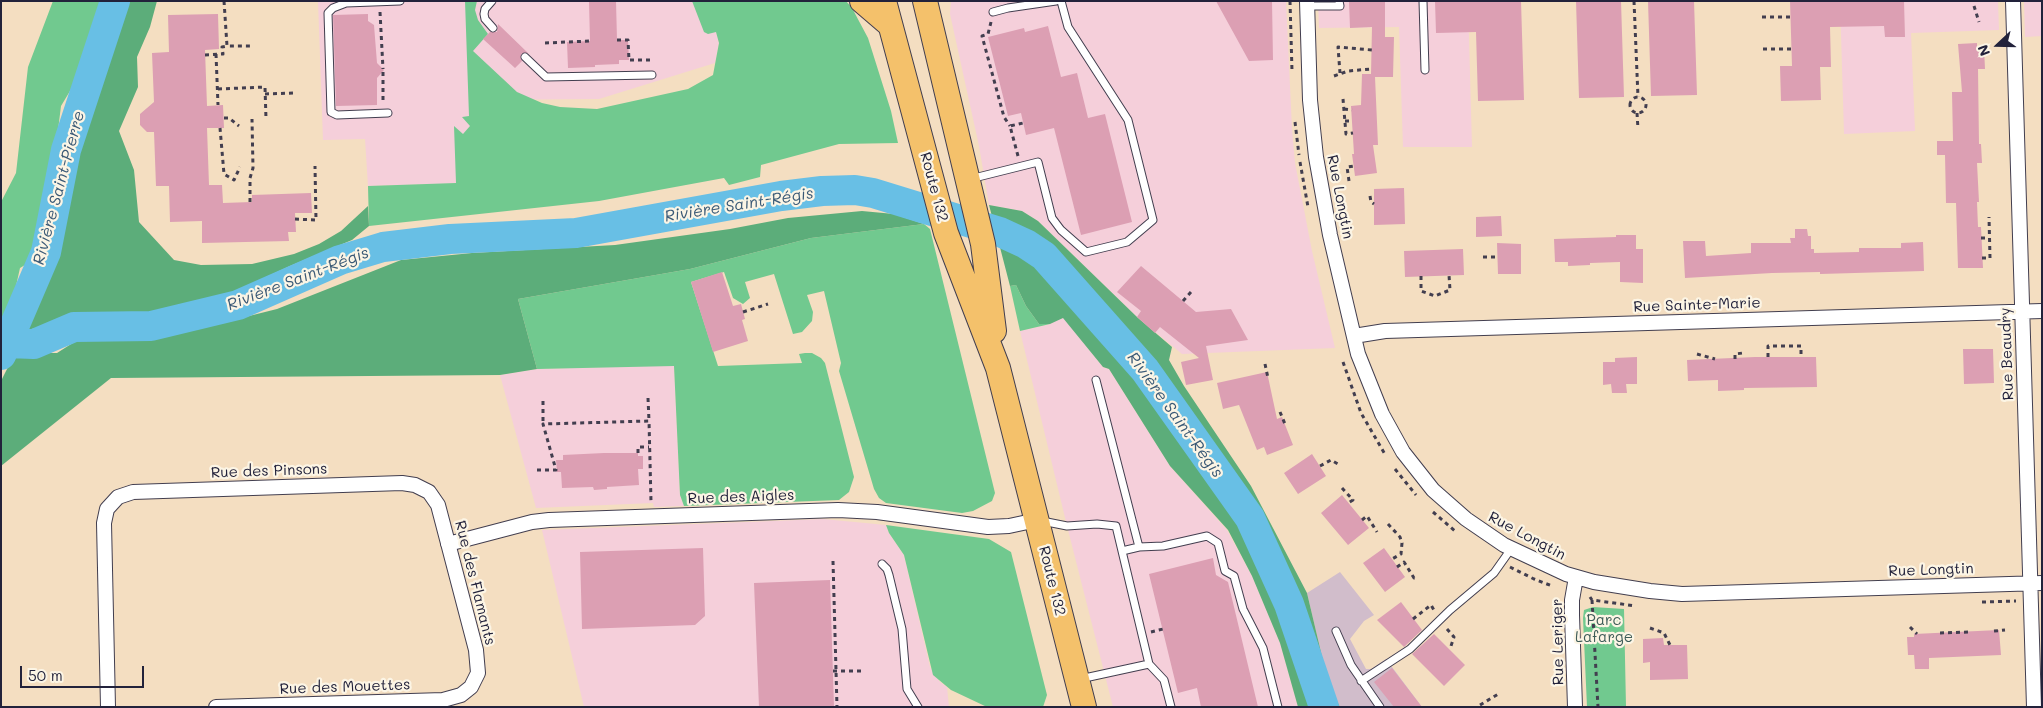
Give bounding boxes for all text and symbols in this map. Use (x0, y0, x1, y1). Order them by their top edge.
north arrow (1973, 20, 2023, 70)
text: N (1973, 42, 1994, 59)
water label: Rivière Saint-Pierre (29, 109, 89, 267)
street label: Route 132 (916, 150, 952, 224)
street label: Rue Longtin (1323, 153, 1357, 241)
water label: Rivière Saint-Régis (663, 184, 815, 226)
water label: Rivière Saint-Régis (224, 243, 372, 315)
street label: Rue Sainte-Marie (1633, 294, 1761, 316)
street label: Rue Beaudry (1996, 307, 2018, 401)
water label: Rivière Saint-Régis (1123, 349, 1227, 481)
street label: Rue des Pinsons (210, 460, 328, 482)
street label: Rue des Aigles (687, 486, 795, 508)
street label: Rue Longtin (1485, 508, 1569, 564)
street label: Rue des Flamants (451, 519, 499, 647)
street label: Route 132 (1035, 544, 1069, 618)
street label: Rue Longtin (1888, 560, 1974, 580)
street label: Rue Leriger (1548, 598, 1568, 686)
park label: Parc Lafarge (1575, 611, 1633, 646)
scale bar (22, 656, 146, 688)
text: 50 m (28, 665, 63, 685)
street label: Rue des Mouettes (279, 676, 411, 698)

